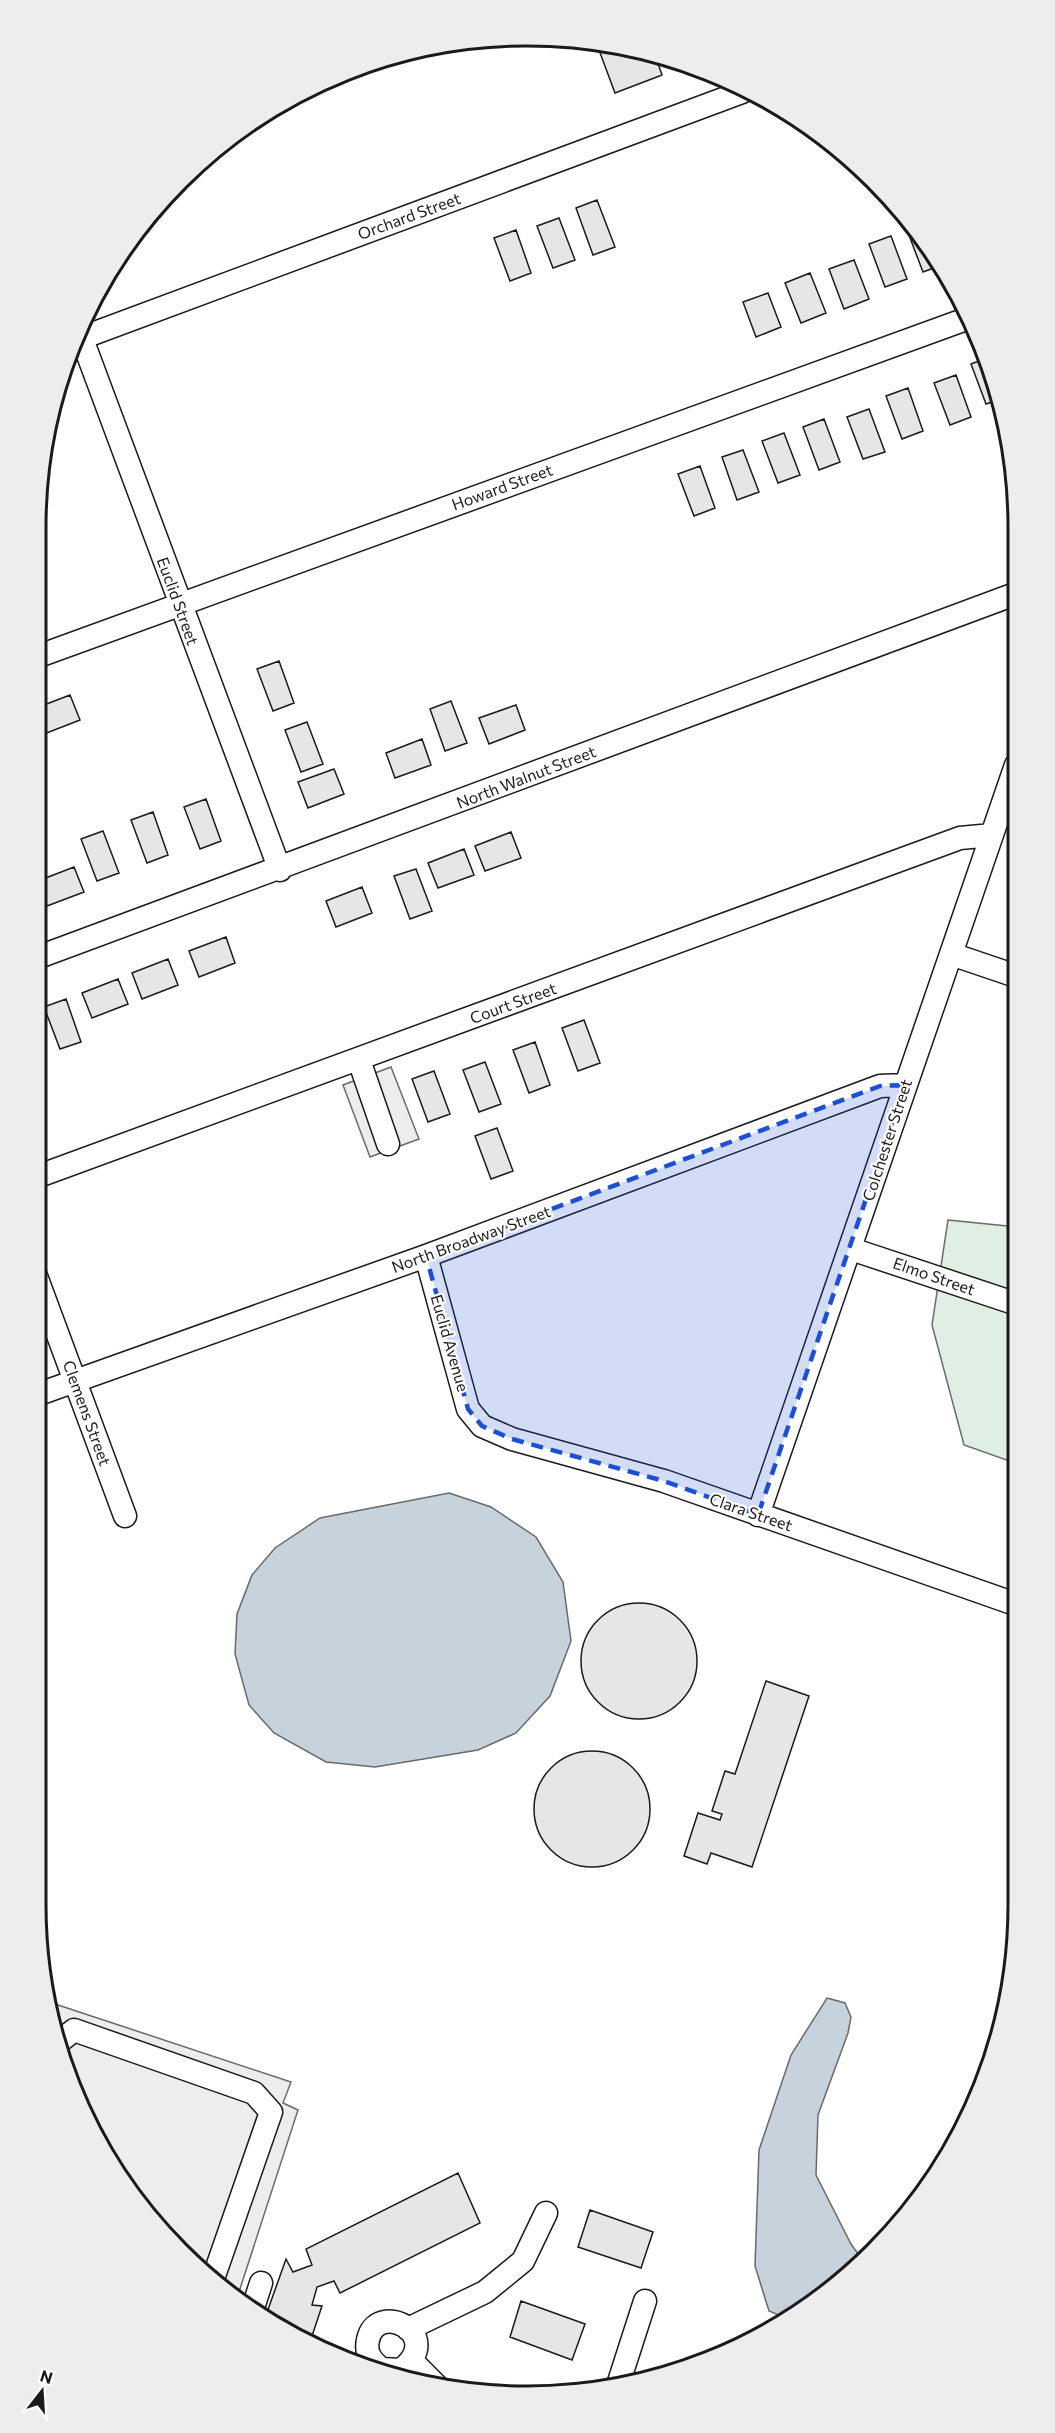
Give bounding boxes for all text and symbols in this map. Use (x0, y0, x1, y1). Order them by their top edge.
street label: Orchard Street (355, 188, 463, 243)
street label: Howard Street (449, 459, 555, 514)
street label: Euclid Street (154, 554, 203, 648)
street label: North Walnut Street (453, 741, 599, 812)
street label: Court Street (467, 978, 559, 1027)
street label: Colchester Street (858, 1076, 915, 1203)
street label: North Broadway Street (389, 1201, 553, 1276)
street label: Elmo Street (891, 1253, 978, 1299)
street label: Euclid Avenue (428, 1292, 473, 1394)
street label: Clemens Street (60, 1358, 115, 1468)
street label: Clara Street (707, 1488, 795, 1535)
north arrow (12, 2361, 72, 2421)
text: N (38, 2365, 55, 2387)

